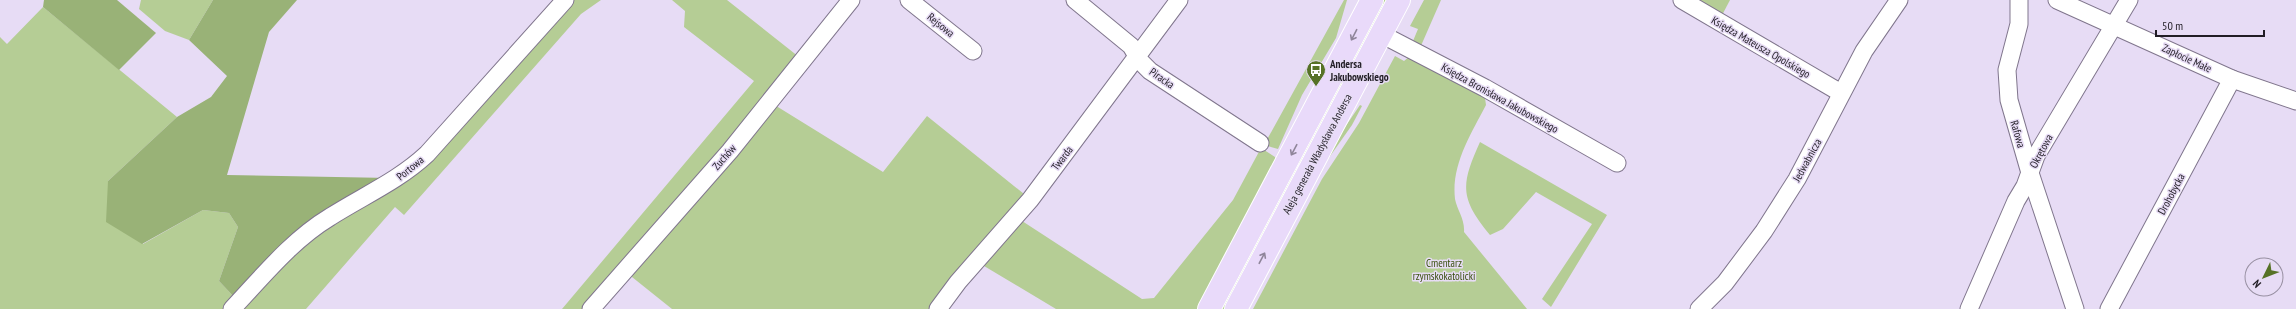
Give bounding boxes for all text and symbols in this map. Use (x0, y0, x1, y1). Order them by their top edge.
street label: Rejsowa (925, 10, 957, 40)
scale bar (2156, 12, 2264, 38)
street label: Księdza Mateusza Opolskiego (1709, 13, 1813, 81)
text: 50 m (2162, 18, 2183, 33)
one-way arrow (1350, 28, 1358, 40)
street label: Zapłocie Małe (2160, 40, 2214, 76)
place label: Andersa Jakubowskiego (1329, 57, 1389, 84)
bus stop icon: Andersa Jakubowskiego (1305, 59, 1327, 87)
street label: Księdza Bronisława Jakubowskiego (1439, 60, 1561, 136)
street label: Piracka (1147, 64, 1177, 92)
street label: Aleja generała Władysława Andersa (1279, 92, 1355, 216)
street label: Rafowa (2007, 119, 2029, 149)
street label: Okrętowa (2026, 132, 2056, 170)
street label: Jedwabnicza (1789, 136, 1825, 185)
street label: Zuchów (709, 141, 739, 173)
street label: Twarda (1048, 143, 1076, 173)
one-way arrow (1289, 143, 1297, 155)
street label: Portowa (393, 153, 427, 183)
street label: Drohobycka (2154, 171, 2188, 217)
one-way arrow (1259, 252, 1267, 264)
park label: Cmentarz rzymskokatolicki (1413, 256, 1475, 283)
north arrow (2244, 257, 2284, 297)
text: N (2250, 277, 2264, 291)

